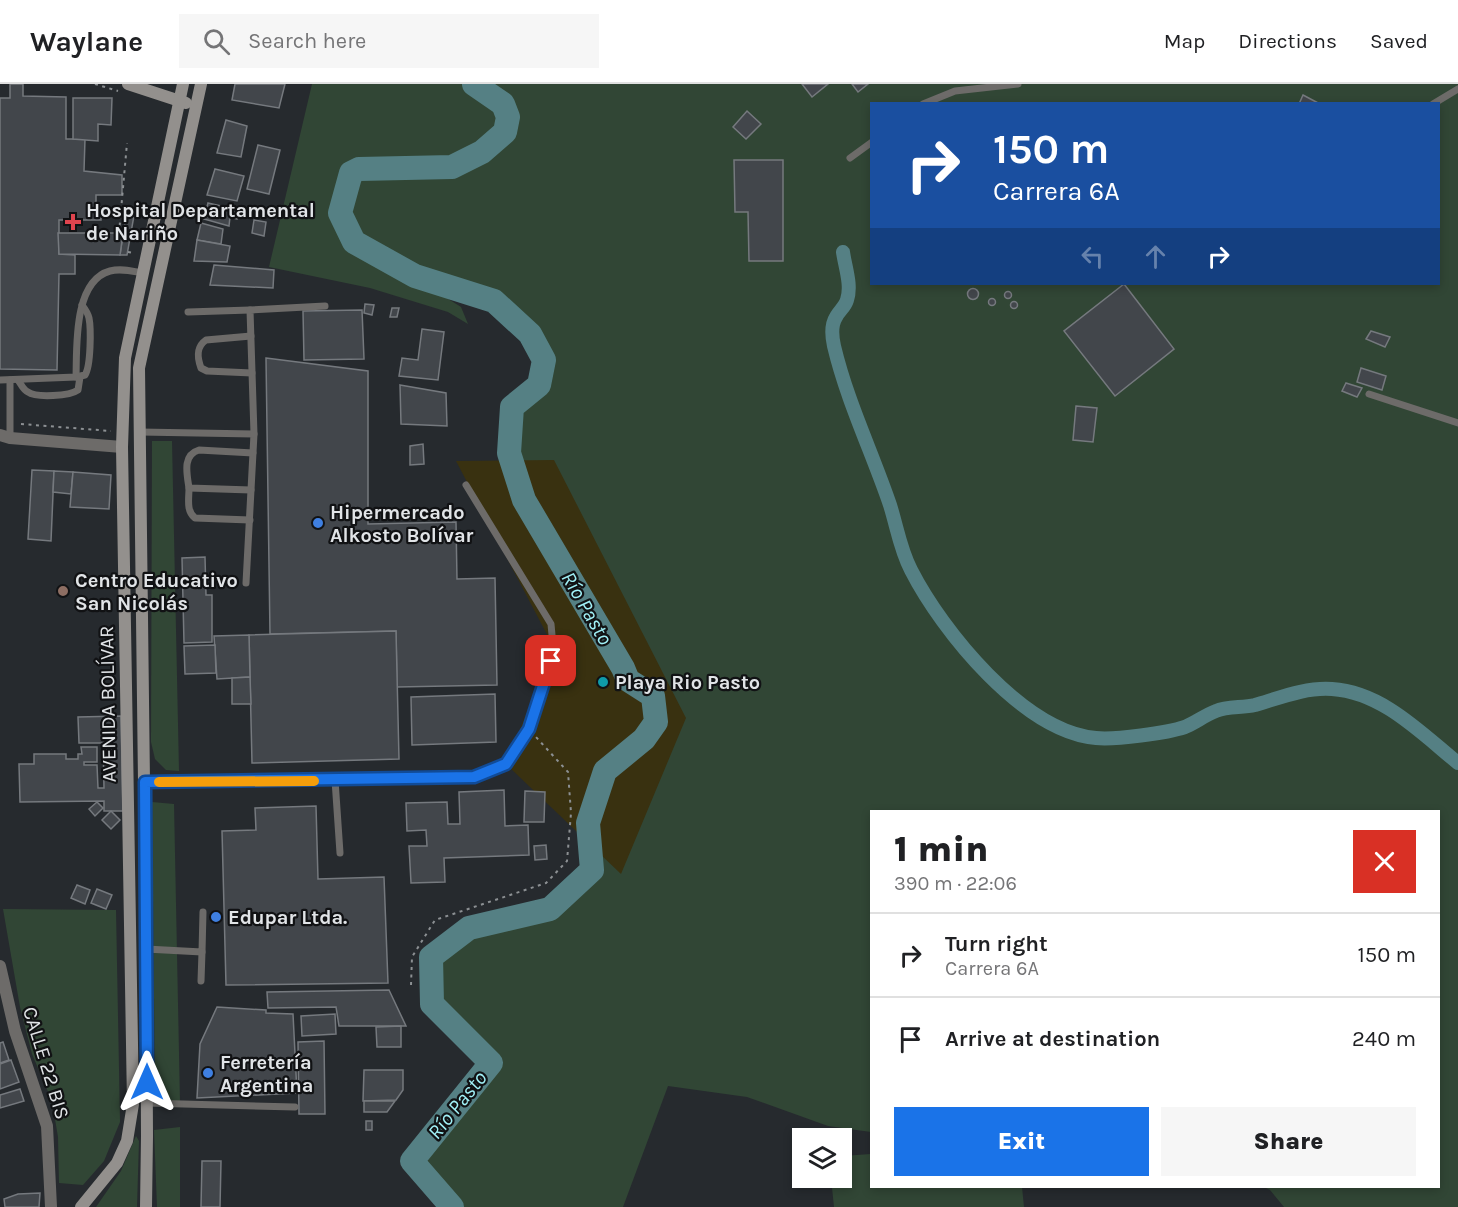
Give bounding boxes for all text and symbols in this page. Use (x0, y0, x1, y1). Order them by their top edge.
search box (179, 14, 599, 68)
text: Waylane (30, 25, 143, 58)
icon: search (200, 25, 233, 58)
text: Search here (248, 28, 366, 54)
text: Map (1164, 29, 1205, 53)
text: Directions (1238, 29, 1337, 53)
text: Saved (1370, 29, 1428, 53)
text: 150 m (993, 124, 1109, 174)
icon: right (894, 126, 972, 204)
text: Carrera 6A (993, 175, 1120, 207)
place label: Hospital Departamental de Nariño (86, 199, 315, 245)
marker: Hospital Departamental de Nariño (64, 213, 82, 231)
icon: left (1076, 240, 1109, 273)
icon: ahead (1139, 240, 1172, 273)
icon: right (1202, 240, 1235, 273)
place label: Hipermercado Alkosto Bolívar (330, 501, 474, 547)
marker: Hipermercado Alkosto Bolívar (311, 516, 325, 530)
water label: Río Pasto (556, 567, 618, 649)
place label: Centro Educativo San Nicolás (75, 569, 238, 615)
marker: Centro Educativo San Nicolás (56, 584, 70, 598)
street label: AVENIDA BOLÍVAR (94, 625, 121, 783)
pin (525, 635, 576, 686)
icon: arrive (534, 644, 567, 677)
place label: Playa Rio Pasto (615, 671, 760, 694)
marker: Playa Rio Pasto (596, 675, 610, 689)
text: 1 min (894, 828, 988, 870)
button: close (1353, 830, 1416, 893)
text: 390 m · 22:06 (894, 872, 1017, 895)
place label: Edupar Ltda. (228, 906, 347, 929)
marker: Edupar Ltda. (209, 910, 223, 924)
text: Turn right (945, 931, 1048, 957)
icon: right (894, 939, 927, 972)
text: 150 m (1357, 942, 1416, 968)
text: Carrera 6A (945, 957, 1039, 980)
street label: CALLE 22 BIS (18, 1004, 74, 1122)
icon: arrive (894, 1023, 927, 1056)
text: Arrive at destination (945, 1026, 1160, 1052)
text: 240 m (1352, 1026, 1416, 1052)
position arrow (115, 1050, 179, 1114)
place label: Ferretería Argentina (220, 1051, 314, 1097)
marker: Ferretería Argentina (201, 1066, 215, 1080)
water label: Río Pasto (422, 1066, 492, 1144)
button: Exit (894, 1107, 1149, 1176)
button: Share (1161, 1107, 1416, 1176)
map controls (792, 1128, 852, 1188)
button: layers (792, 1128, 852, 1188)

